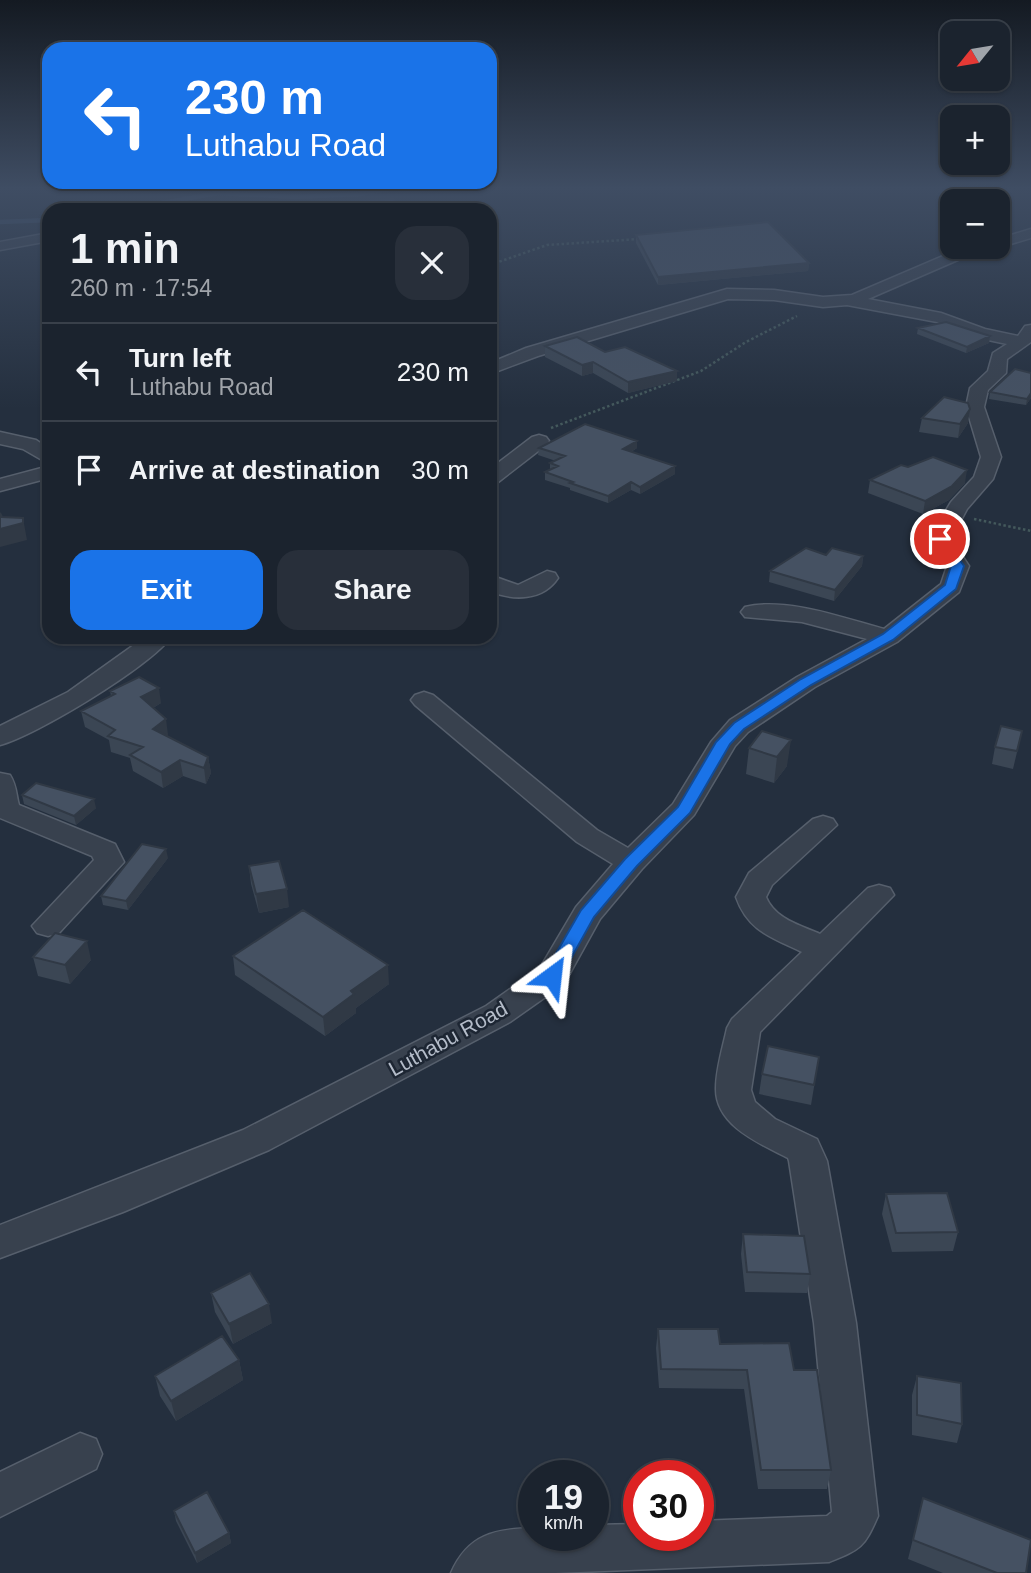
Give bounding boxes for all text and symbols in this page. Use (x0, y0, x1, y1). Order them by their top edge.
north arrow (940, 21, 1010, 91)
map controls (940, 21, 1010, 259)
icon: left (70, 70, 161, 161)
text: 230 m (185, 70, 324, 124)
button: + (940, 105, 1010, 175)
text: Luthabu Road (185, 127, 386, 163)
button: − (940, 189, 1010, 259)
text: 1 min (70, 225, 180, 272)
button: close (395, 226, 469, 300)
text: 260 m · 17:54 (70, 275, 212, 301)
text: Turn left (129, 343, 231, 373)
icon: left (70, 353, 108, 391)
text: 230 m (397, 357, 469, 387)
text: Luthabu Road (129, 374, 274, 400)
icon: arrive (70, 451, 108, 489)
text: Arrive at destination (129, 455, 380, 485)
text: 30 m (411, 455, 469, 485)
pin (910, 509, 970, 569)
icon: arrive (921, 520, 959, 558)
button: Exit (70, 550, 263, 630)
button: Share (277, 550, 469, 630)
position arrow (515, 939, 589, 1013)
street label: Luthabu Road (384, 997, 511, 1081)
speed limit sign: 30 (623, 1460, 714, 1551)
text: 19 (544, 1477, 583, 1516)
text: km/h (544, 1513, 583, 1533)

